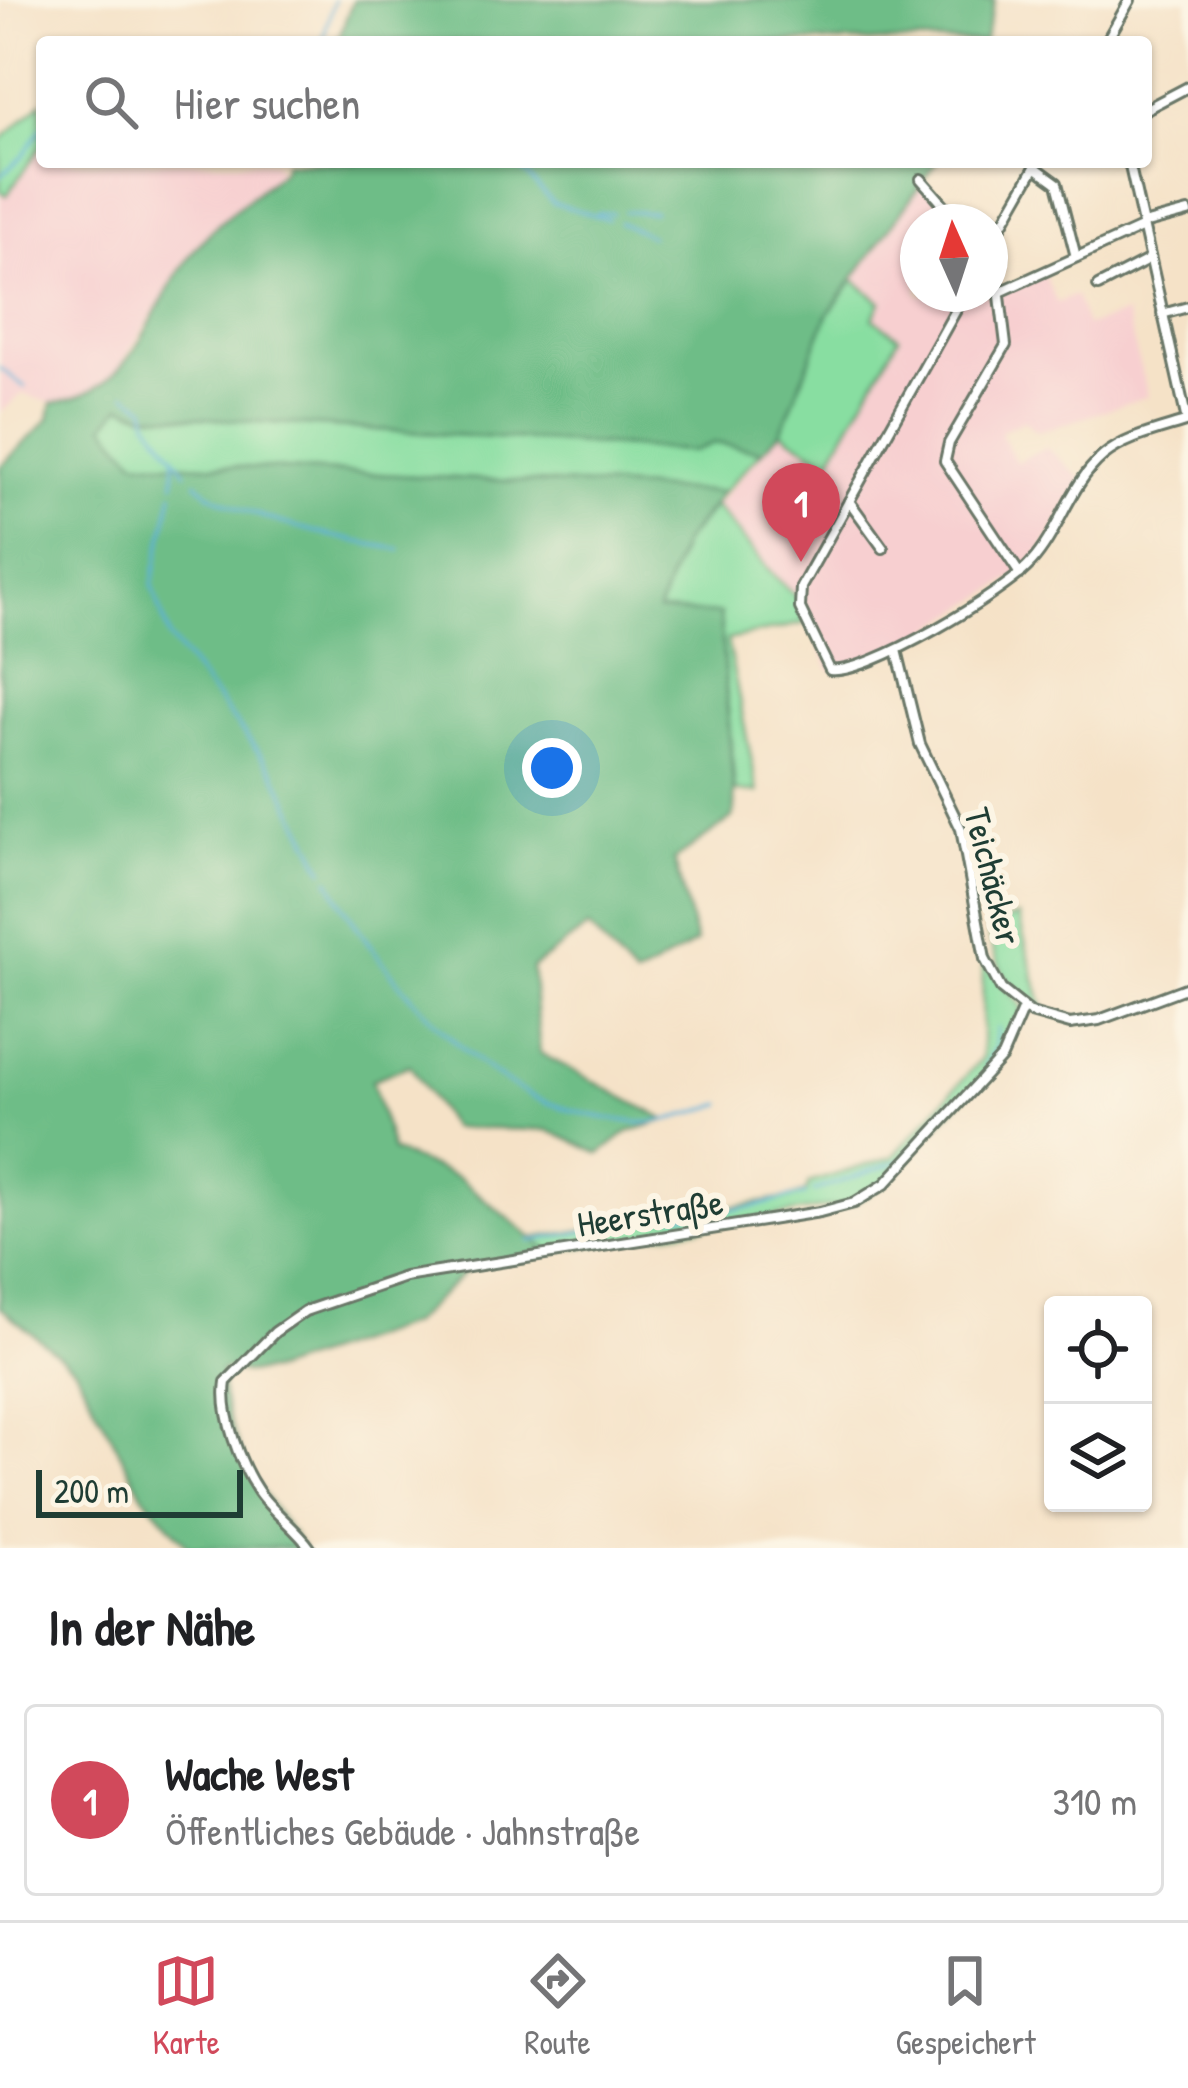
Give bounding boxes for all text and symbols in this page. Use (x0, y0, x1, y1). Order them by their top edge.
search box (36, 36, 1152, 168)
icon: search (78, 69, 144, 135)
text: Hier suchen (174, 72, 361, 133)
north arrow (900, 204, 1008, 312)
pin: 1 (762, 463, 840, 562)
your location (522, 738, 582, 798)
street label: Teichäcker (953, 802, 1035, 950)
street label: Heerstraße (574, 1176, 726, 1248)
map controls (1044, 1296, 1152, 1512)
button: locate (1044, 1296, 1152, 1404)
button: layers (1044, 1404, 1152, 1512)
scale bar (36, 1464, 243, 1517)
text: 200 m (54, 1469, 129, 1513)
text: In der Nähe (48, 1592, 255, 1661)
text: Wache West (165, 1743, 353, 1804)
text: 1 (83, 1774, 97, 1827)
text: 310 m (1052, 1774, 1137, 1827)
text: Öffentliches Gebäude · Jahnstraße (165, 1804, 640, 1857)
tab: Karte (152, 1948, 220, 2064)
tab: Route (525, 1948, 591, 2064)
tab: Gespeichert (895, 1948, 1036, 2064)

